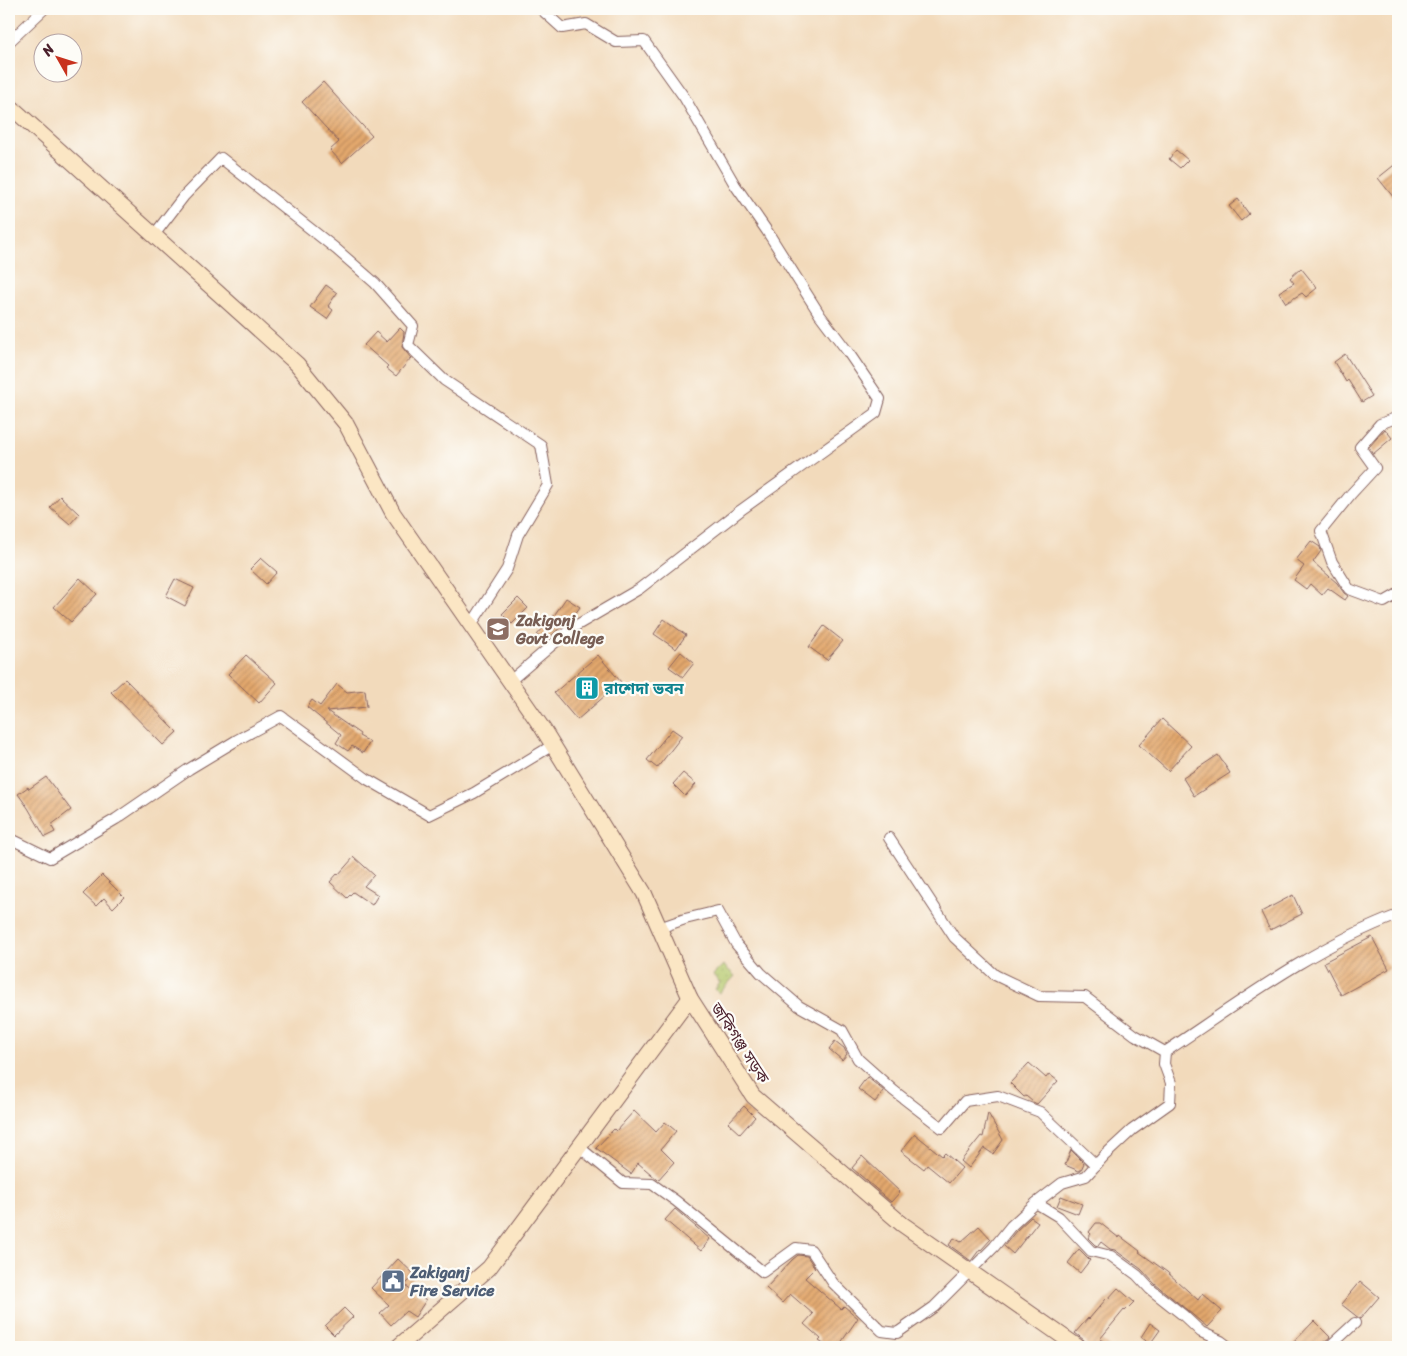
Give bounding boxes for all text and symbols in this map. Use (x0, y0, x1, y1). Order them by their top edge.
north arrow (32, 32, 82, 82)
text: N (35, 38, 61, 63)
place label: Zakigonj Govt College (515, 606, 605, 653)
school or university icon: Zakigonj Govt College (485, 616, 511, 642)
place label: রাশেদা ভবন (603, 674, 685, 703)
building icon: রাশেদা ভবন (574, 675, 600, 701)
street label: জকিগঞ্জ সড়ক (702, 996, 778, 1090)
place label: Zakiganj Fire Service (409, 1258, 495, 1305)
public building icon: Zakiganj Fire Service (380, 1268, 406, 1294)

